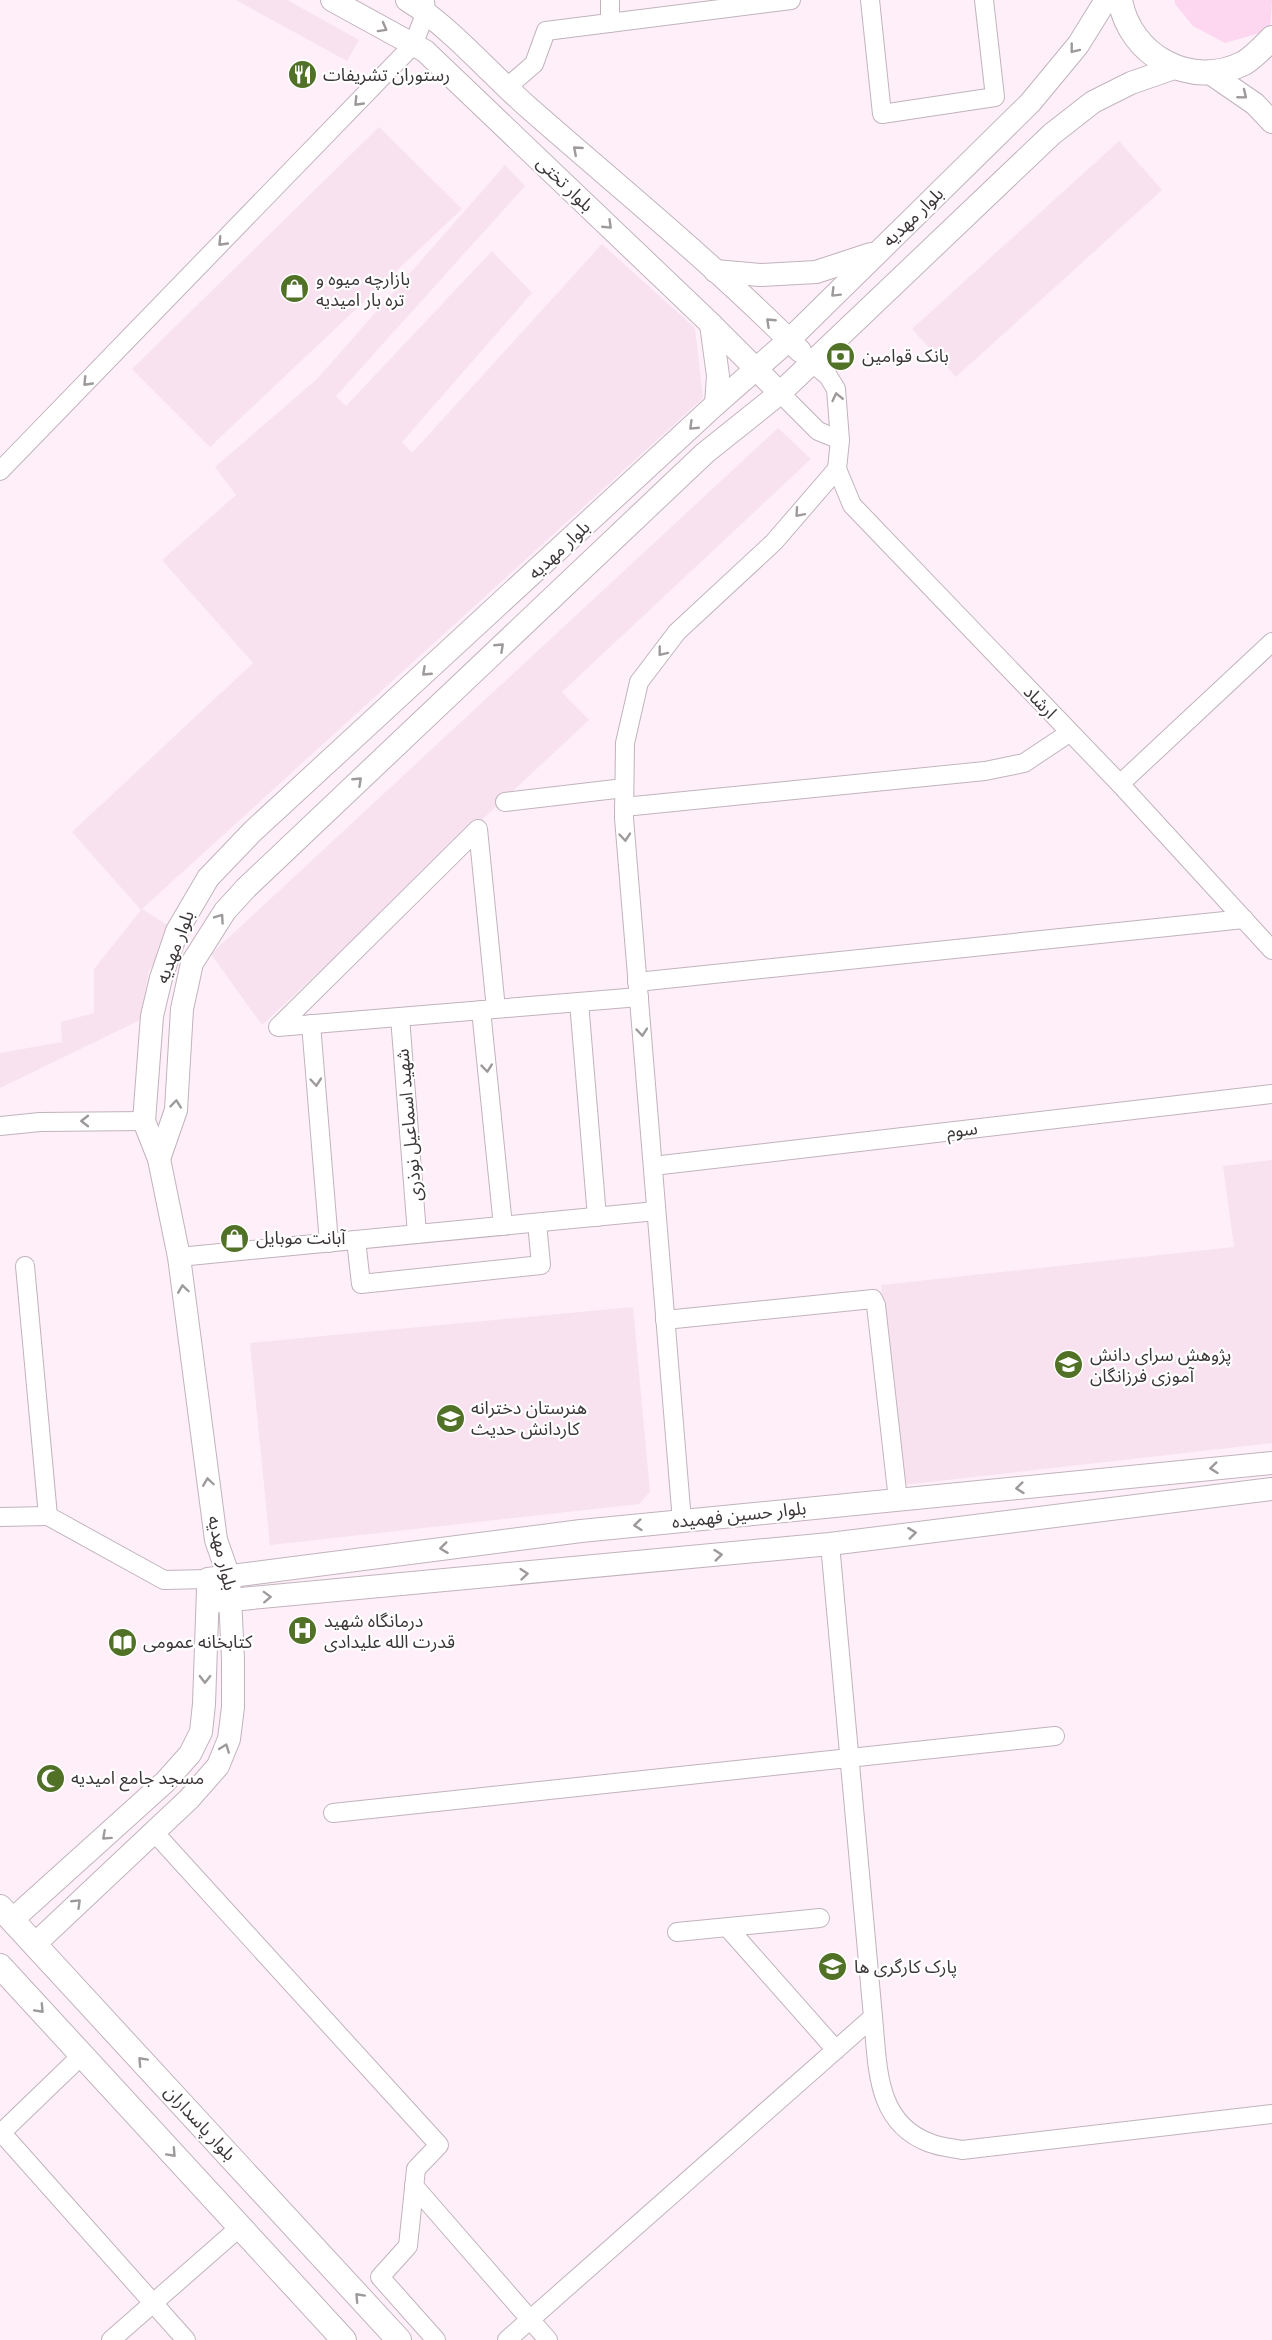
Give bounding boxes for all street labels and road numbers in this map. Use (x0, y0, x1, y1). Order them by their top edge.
street label: بلوار تختی (531, 152, 597, 218)
street label: بلوار مهدیه (879, 183, 949, 253)
street label: بلوار مهدیه (524, 517, 596, 585)
street label: ارشاد (1017, 681, 1060, 725)
street label: بلوار مهدیه (152, 908, 201, 987)
street label: شهید اسماعیل نوذری (392, 1048, 429, 1202)
street label: سوم (945, 1118, 979, 1146)
street label: بلوار حسین فهمیده (671, 1498, 807, 1535)
street label: بلوار مهدیه (201, 1514, 240, 1593)
street label: بلوار پاسداران (158, 2081, 240, 2167)

